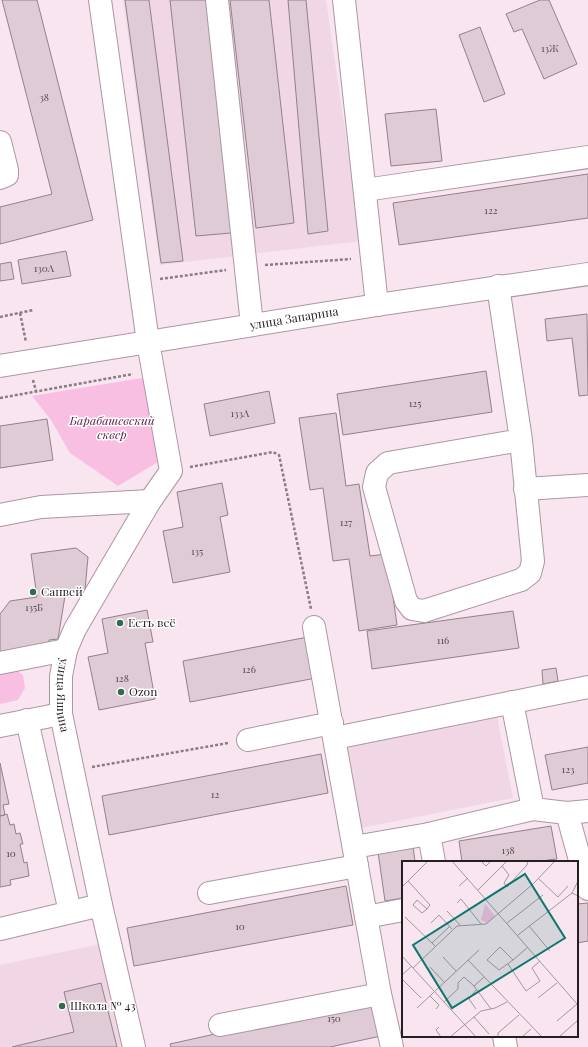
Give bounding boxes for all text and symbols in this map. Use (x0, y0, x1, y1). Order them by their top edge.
house number: 13Ж (541, 41, 559, 55)
house number: 38 (39, 90, 49, 104)
house number: 122 (484, 203, 498, 217)
house number: 130А (34, 261, 55, 275)
street label: улица Запарина (248, 302, 339, 333)
house number: 125 (409, 396, 421, 410)
house number: 133А (231, 406, 250, 420)
park label: Барабашевский сквер (68, 412, 155, 442)
house number: 127 (340, 515, 352, 529)
house number: 135 (191, 544, 203, 558)
place label: Санвей (41, 583, 83, 599)
marker: Санвей (28, 587, 38, 597)
house number: 135Б (25, 600, 43, 614)
place label: Есть всё (128, 614, 175, 630)
marker: Есть всё (115, 618, 125, 628)
house number: 116 (437, 633, 449, 647)
street label: улица Яшина (54, 656, 74, 734)
house number: 126 (242, 662, 256, 676)
house number: 128 (115, 671, 129, 685)
place label: Ozon (129, 683, 157, 699)
marker: Ozon (116, 687, 126, 697)
house number: 123 (562, 762, 575, 776)
house number: 12 (211, 787, 219, 801)
house number: 138 (501, 843, 515, 857)
house number: 10 (6, 846, 16, 860)
inset map (402, 861, 578, 1037)
house number: 10 (235, 919, 245, 933)
place label: Школа № 43 (70, 997, 136, 1013)
marker: Школа № 43 (57, 1001, 67, 1011)
house number: 150 (327, 1011, 341, 1025)

